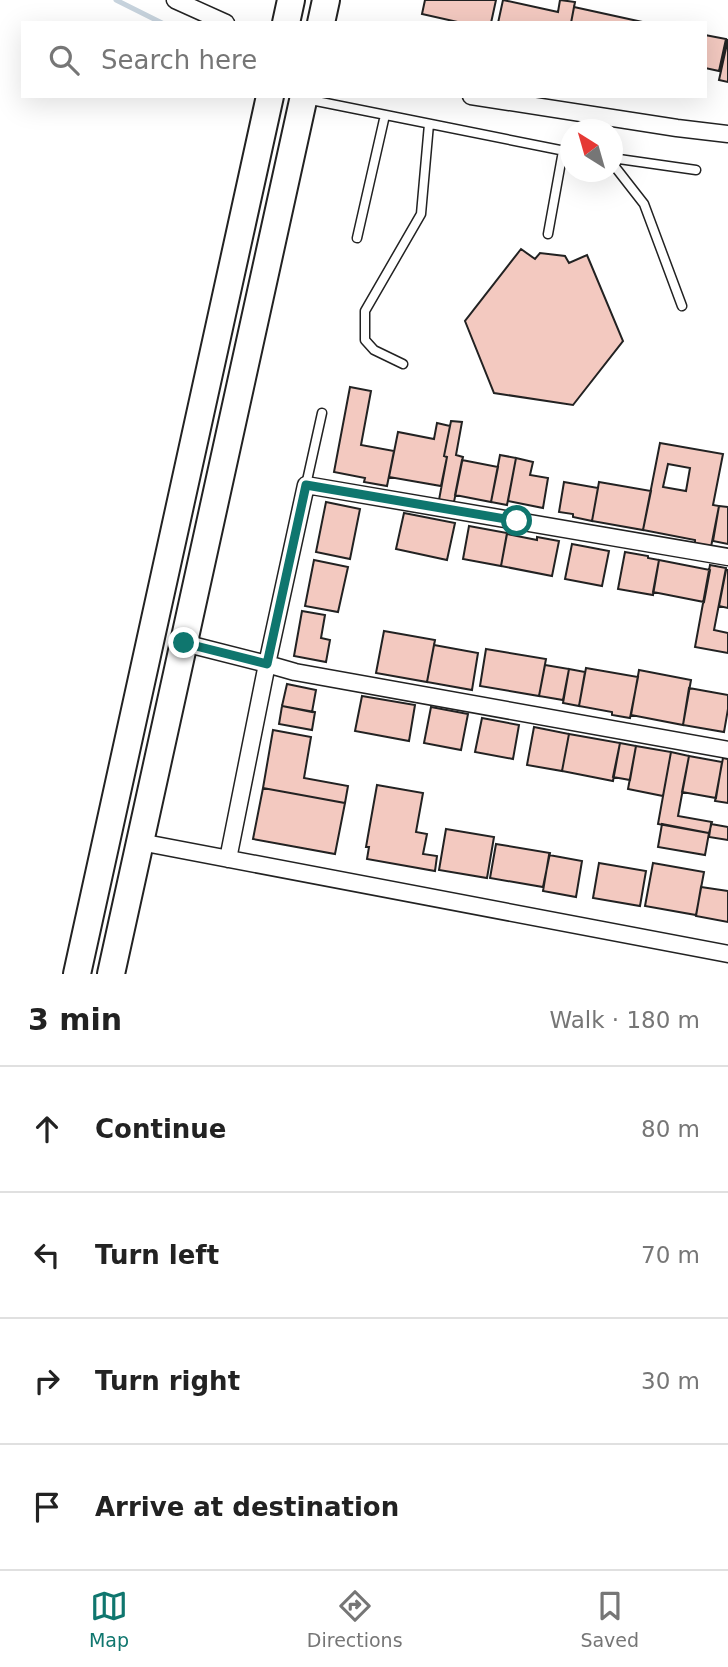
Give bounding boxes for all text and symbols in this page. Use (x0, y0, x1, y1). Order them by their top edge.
search box (21, 21, 707, 98)
icon: search (45, 41, 83, 79)
text: Search here (101, 45, 257, 75)
north arrow (560, 119, 623, 182)
route start (501, 505, 532, 536)
route end (168, 627, 199, 658)
text: 3 min (28, 1002, 122, 1037)
text: Walk · 180 m (549, 1007, 700, 1033)
icon: ahead (28, 1110, 66, 1148)
text: Continue (95, 1114, 226, 1144)
text: 80 m (641, 1116, 700, 1142)
icon: left (28, 1236, 66, 1274)
text: Turn left (95, 1240, 219, 1270)
text: 70 m (641, 1242, 700, 1268)
icon: right (28, 1362, 66, 1400)
text: Turn right (95, 1366, 240, 1396)
text: 30 m (641, 1368, 700, 1394)
icon: arrive (28, 1488, 66, 1526)
text: Arrive at destination (95, 1492, 399, 1522)
tab: Map (89, 1587, 129, 1651)
tab: Directions (307, 1587, 403, 1651)
tab: Saved (580, 1587, 639, 1651)

